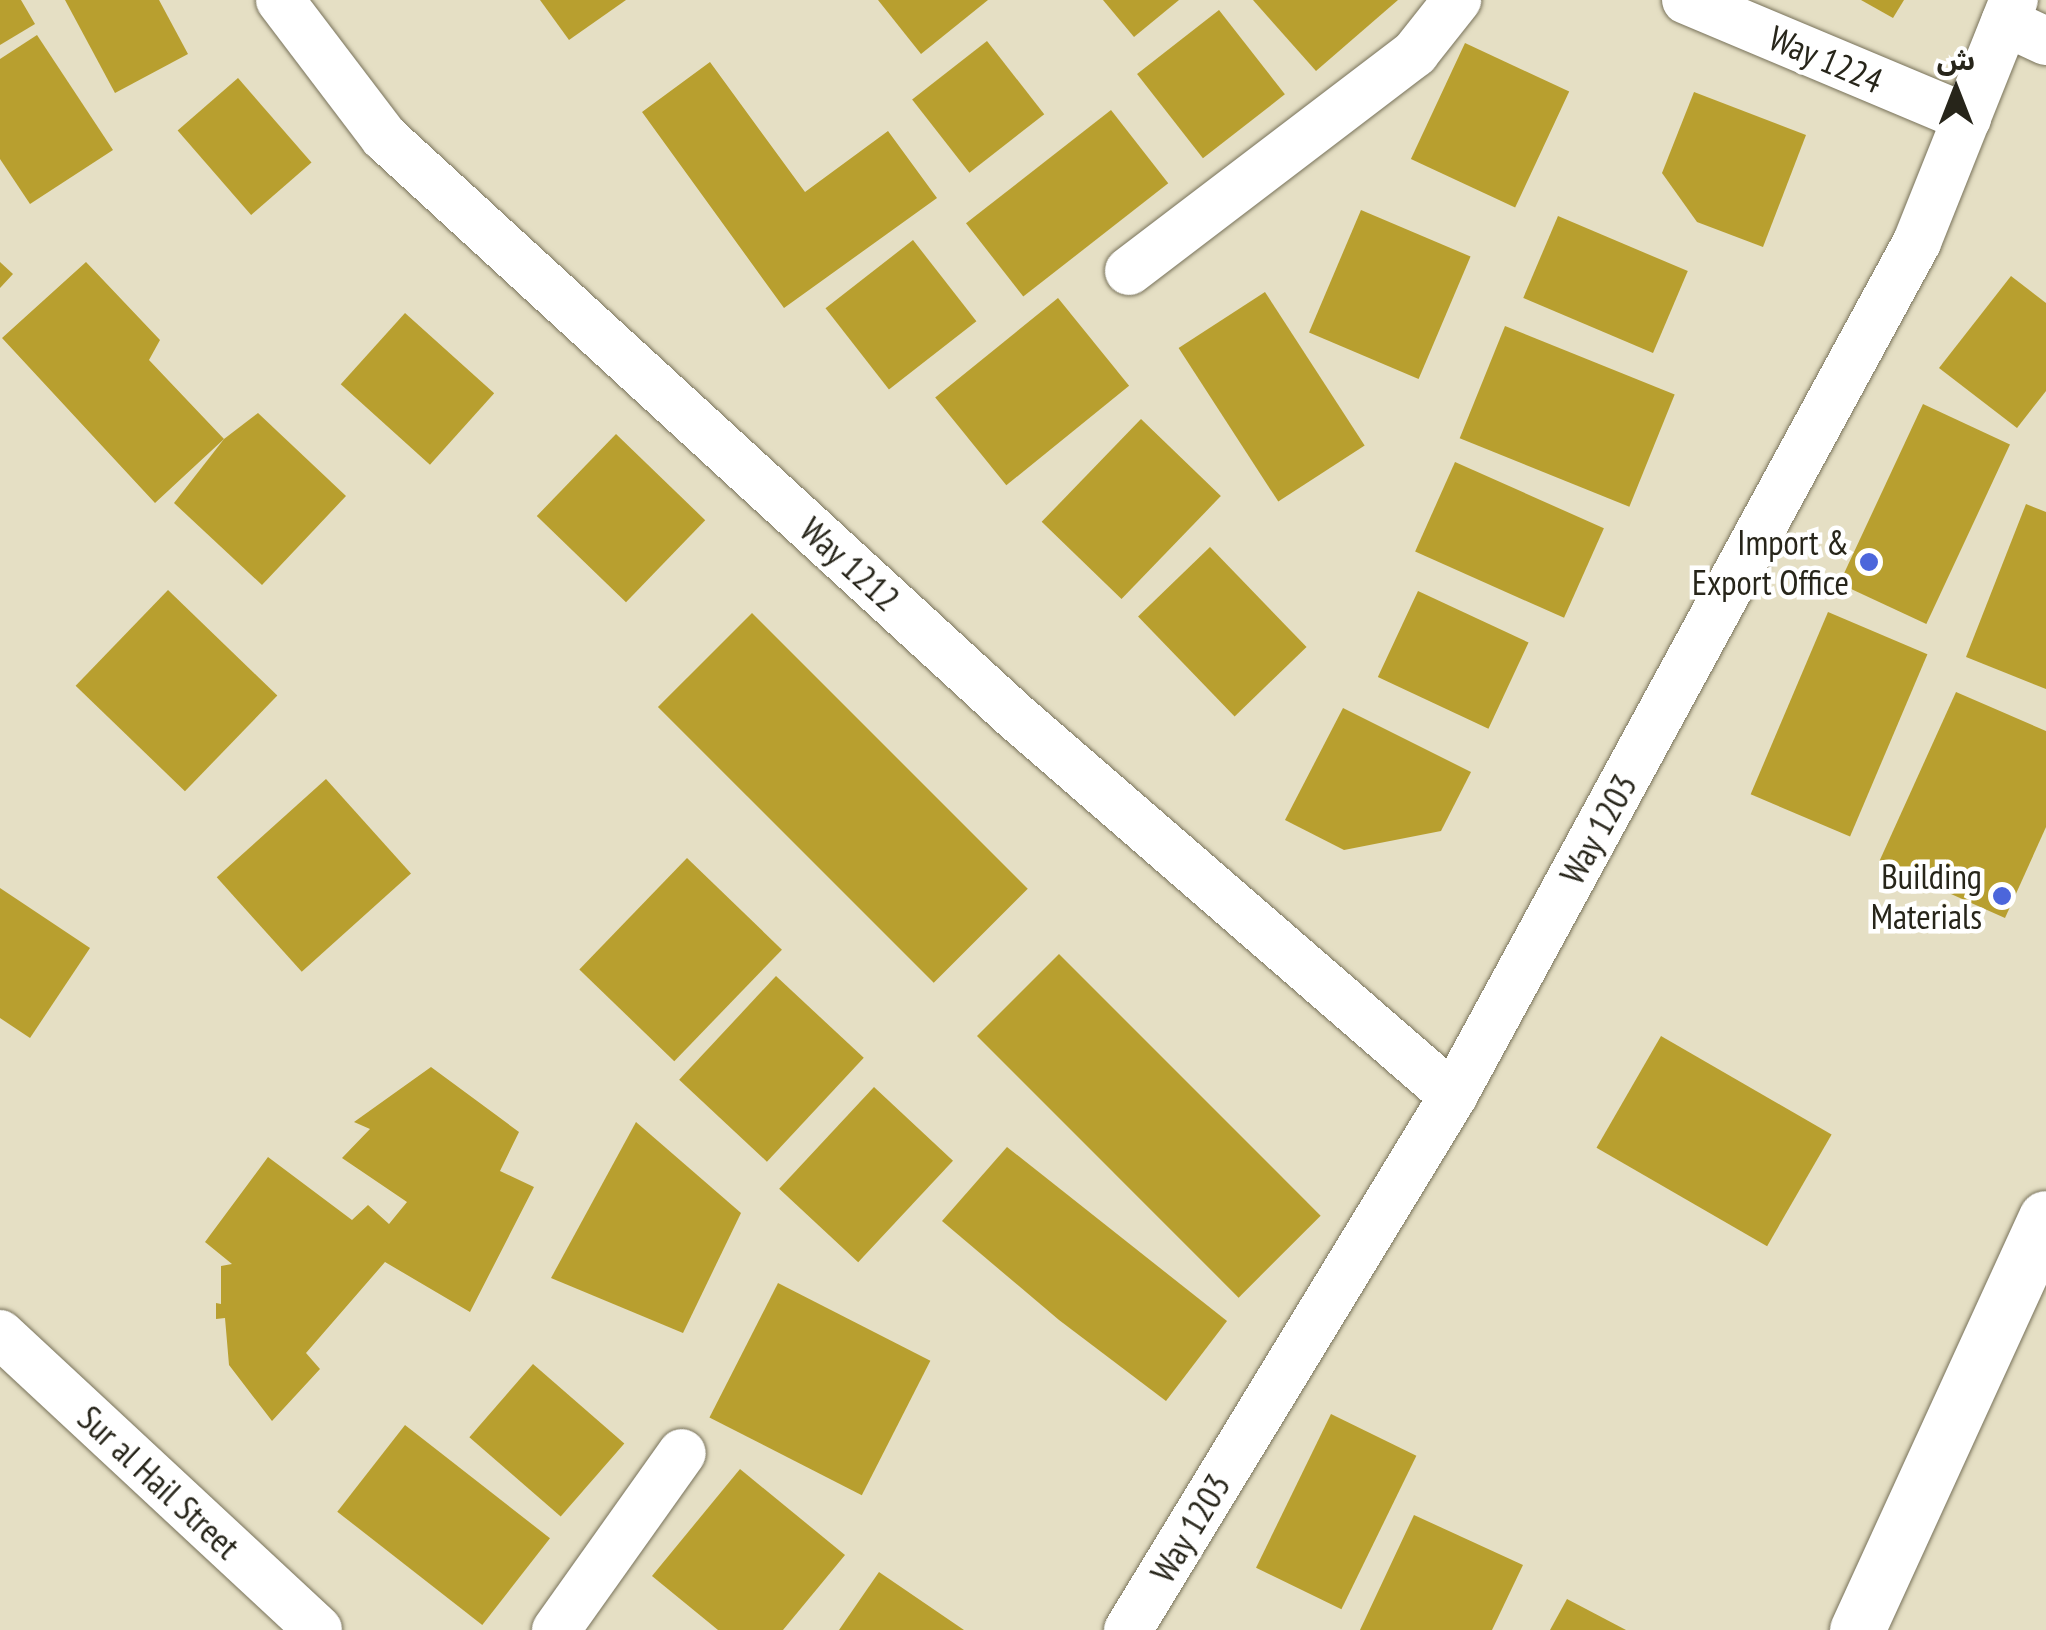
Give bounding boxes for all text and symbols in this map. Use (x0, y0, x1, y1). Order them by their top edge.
street label: Way 1224 (1763, 16, 1889, 102)
north arrow (1906, 40, 2006, 140)
text: ش (1937, 41, 1975, 78)
street label: Way 1212 (791, 508, 909, 620)
place label: Import & Export Office (1692, 521, 1849, 603)
marker: Import & Export Office (1858, 551, 1880, 573)
street label: Way 1203 (1551, 766, 1645, 892)
place label: Building Materials (1871, 855, 1982, 937)
marker: Building Materials (1991, 885, 2013, 907)
street label: Sur al Hail Street (70, 1397, 248, 1567)
street label: Way 1203 (1141, 1466, 1239, 1590)

